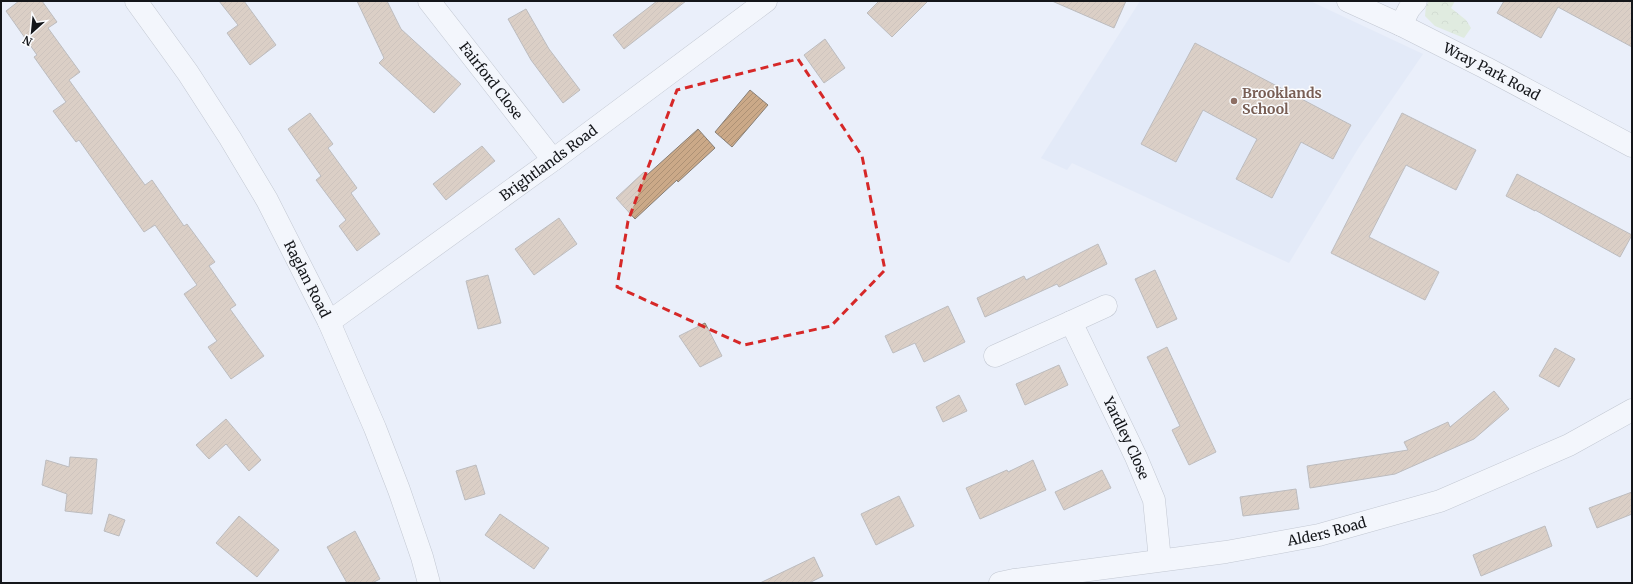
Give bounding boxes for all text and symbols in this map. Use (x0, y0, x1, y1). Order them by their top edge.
north arrow (12, 12, 52, 52)
text: N (20, 33, 35, 49)
street label: Fairford Close (455, 38, 527, 123)
street label: Wray Park Road (1439, 38, 1544, 104)
place label: Brooklands School (1242, 84, 1322, 118)
marker: Brooklands School (1229, 96, 1239, 106)
street label: Brightlands Road (496, 121, 601, 205)
street label: Raglan Road (280, 237, 334, 321)
street label: Yardley Close (1099, 393, 1153, 482)
street label: Alders Road (1285, 513, 1369, 550)

